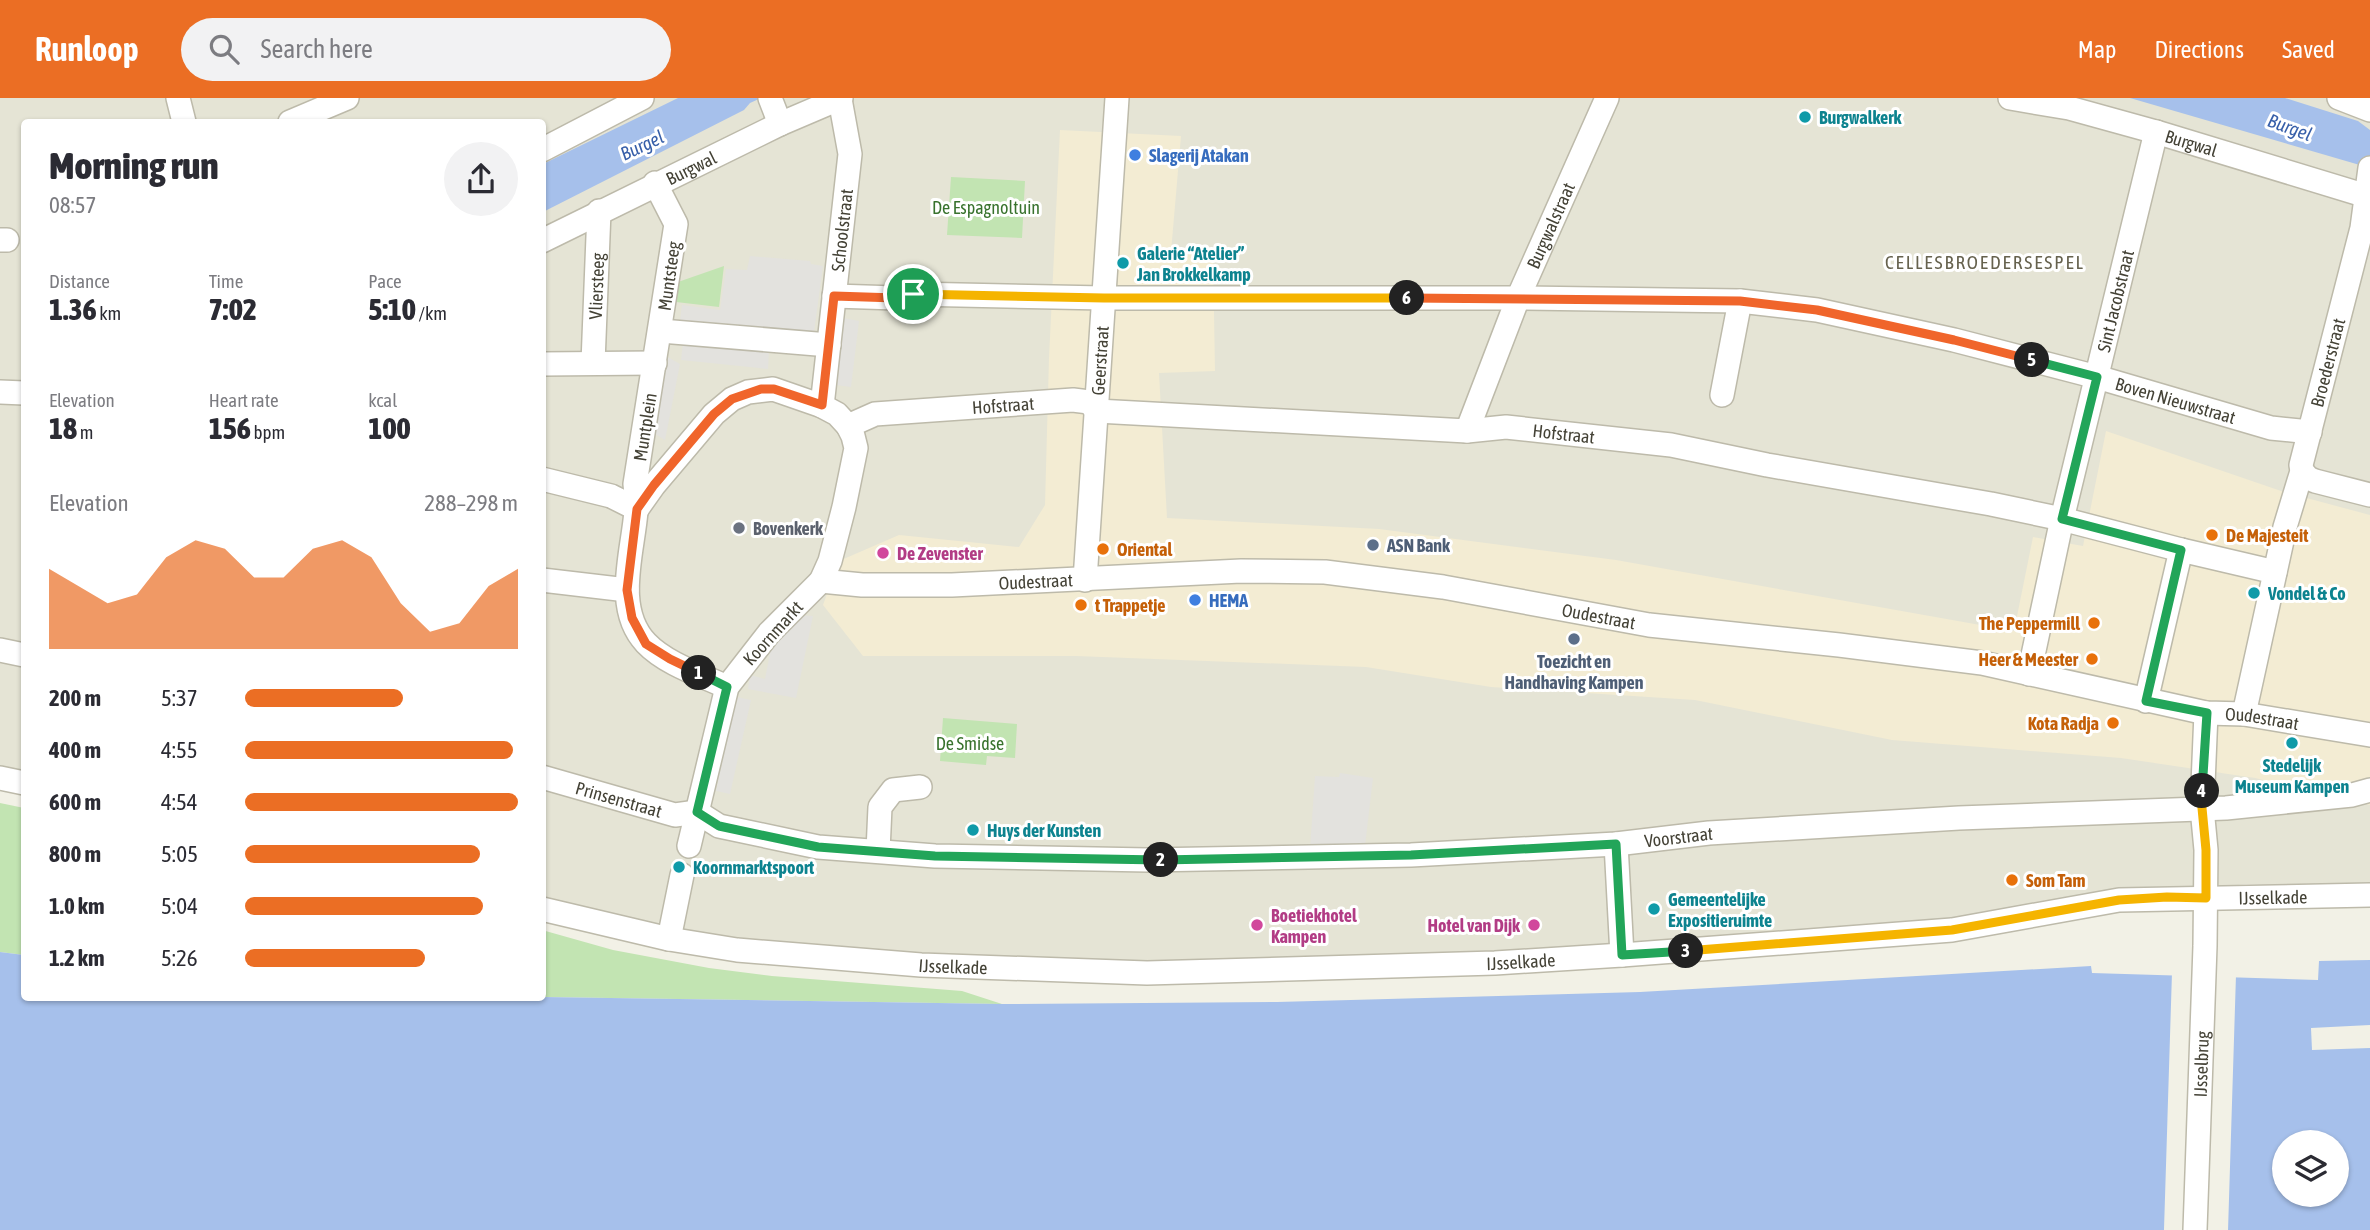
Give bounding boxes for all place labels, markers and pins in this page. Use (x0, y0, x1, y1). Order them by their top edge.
place label: Burgwalkerk (1819, 107, 1902, 128)
marker: Burgwalkerk (1797, 109, 1813, 125)
place label: Slagerij Atakan (1149, 145, 1249, 166)
marker: Slagerij Atakan (1127, 147, 1143, 163)
place label: Galerie “Atelier” Jan Brokkelkamp (1136, 243, 1251, 285)
marker: Galerie “Atelier” Jan Brokkelkamp (1115, 255, 1131, 271)
pin (883, 264, 943, 324)
pin: 6 (1390, 280, 1424, 316)
pin: 5 (2014, 342, 2050, 378)
place label: Bovenkerk (753, 518, 824, 539)
marker: Bovenkerk (731, 520, 747, 536)
place label: De Majesteit (2226, 525, 2309, 546)
marker: De Majesteit (2204, 527, 2220, 543)
place label: ASN Bank (1386, 535, 1451, 556)
marker: ASN Bank (1365, 537, 1381, 553)
place label: Oriental (1117, 539, 1172, 560)
marker: Oriental (1095, 541, 1111, 557)
place label: De Zevenster (897, 543, 983, 564)
marker: De Zevenster (875, 545, 891, 561)
place label: Vondel & Co (2267, 583, 2346, 604)
marker: Vondel & Co (2246, 585, 2262, 601)
place label: HEMA (1209, 590, 1248, 611)
marker: HEMA (1187, 592, 1203, 608)
place label: t Trappetje (1094, 595, 1166, 616)
marker: t Trappetje (1073, 597, 1089, 613)
place label: The Peppermill (1979, 613, 2080, 634)
marker: The Peppermill (2086, 615, 2102, 631)
marker: Toezicht en Handhaving Kampen (1566, 631, 1582, 647)
place label: Heer & Meester (1979, 649, 2079, 670)
place label: Toezicht en Handhaving Kampen (1505, 651, 1644, 693)
marker: Heer & Meester (2084, 651, 2100, 667)
pin: 1 (682, 656, 716, 690)
place label: Kota Radja (2028, 713, 2099, 734)
marker: Kota Radja (2105, 715, 2121, 731)
marker: Stedelijk Museum Kampen (2284, 735, 2300, 751)
place label: Stedelijk Museum Kampen (2235, 755, 2350, 797)
pin: 4 (2184, 774, 2220, 808)
place label: Huys der Kunsten (987, 820, 1101, 841)
marker: Huys der Kunsten (965, 822, 981, 838)
pin: 2 (1144, 842, 1178, 878)
place label: Koornmarktspoort (693, 857, 815, 878)
marker: Koornmarktspoort (671, 859, 687, 875)
place label: Som Tam (2026, 870, 2085, 891)
marker: Som Tam (2004, 872, 2020, 888)
place label: Gemeentelijke Expositieruimte (1668, 889, 1772, 931)
marker: Gemeentelijke Expositieruimte (1646, 901, 1662, 917)
place label: Boetiekhotel Kampen (1271, 905, 1357, 947)
place label: Hotel van Dijk (1428, 915, 1521, 936)
marker: Boetiekhotel Kampen (1249, 917, 1265, 933)
marker: Hotel van Dijk (1526, 917, 1542, 933)
pin: 3 (1668, 934, 1704, 968)

